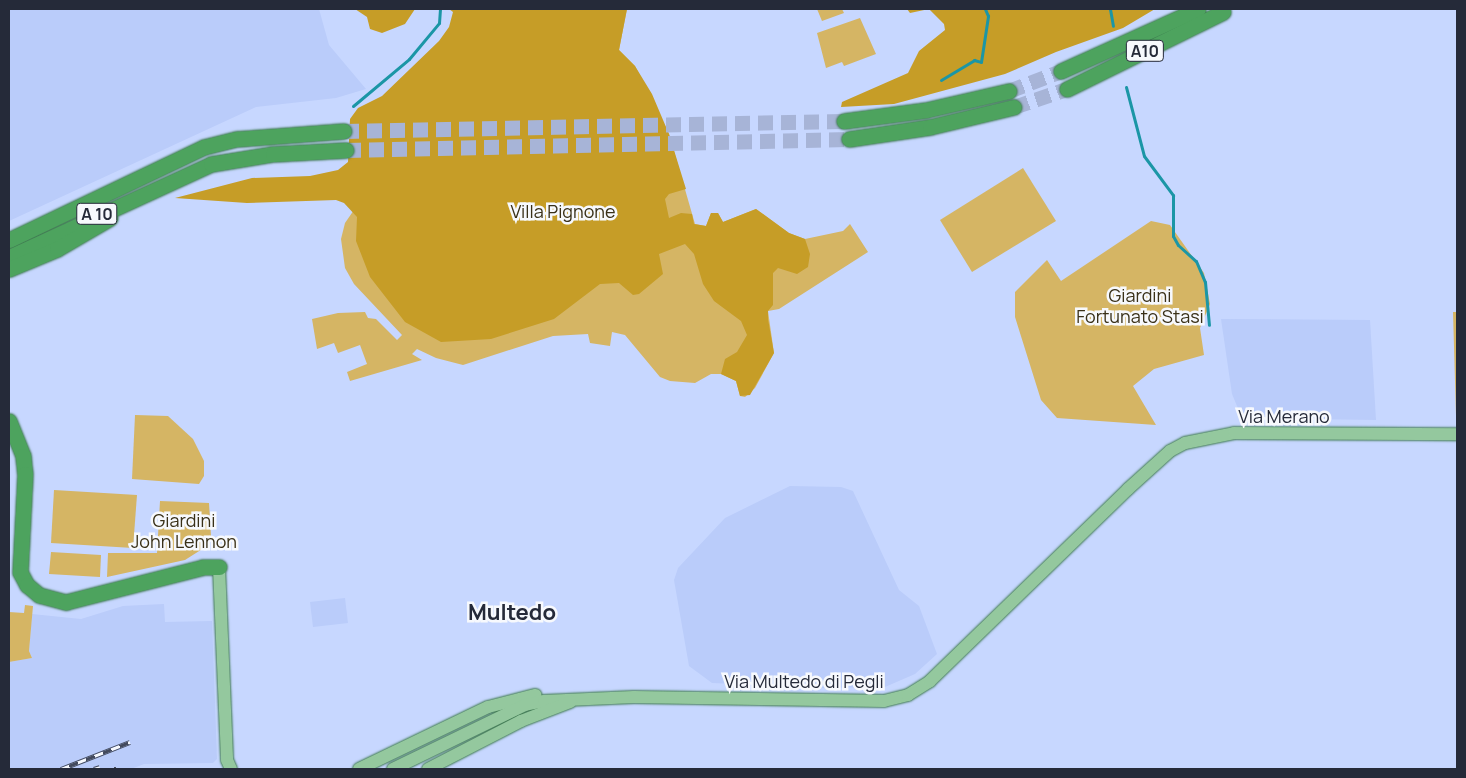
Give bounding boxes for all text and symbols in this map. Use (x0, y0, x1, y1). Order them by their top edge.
road number: A10 (1125, 37, 1165, 64)
road number: A 10 (76, 200, 118, 228)
park label: Villa Pignone (511, 200, 615, 222)
park label: Giardini Fortunato Stasi (1076, 285, 1204, 328)
street label: Via Merano (1238, 405, 1330, 427)
park label: Giardini John Lennon (131, 510, 237, 552)
district label: Multedo (468, 600, 556, 626)
street label: Via Multedo di Pegli (724, 670, 884, 692)

